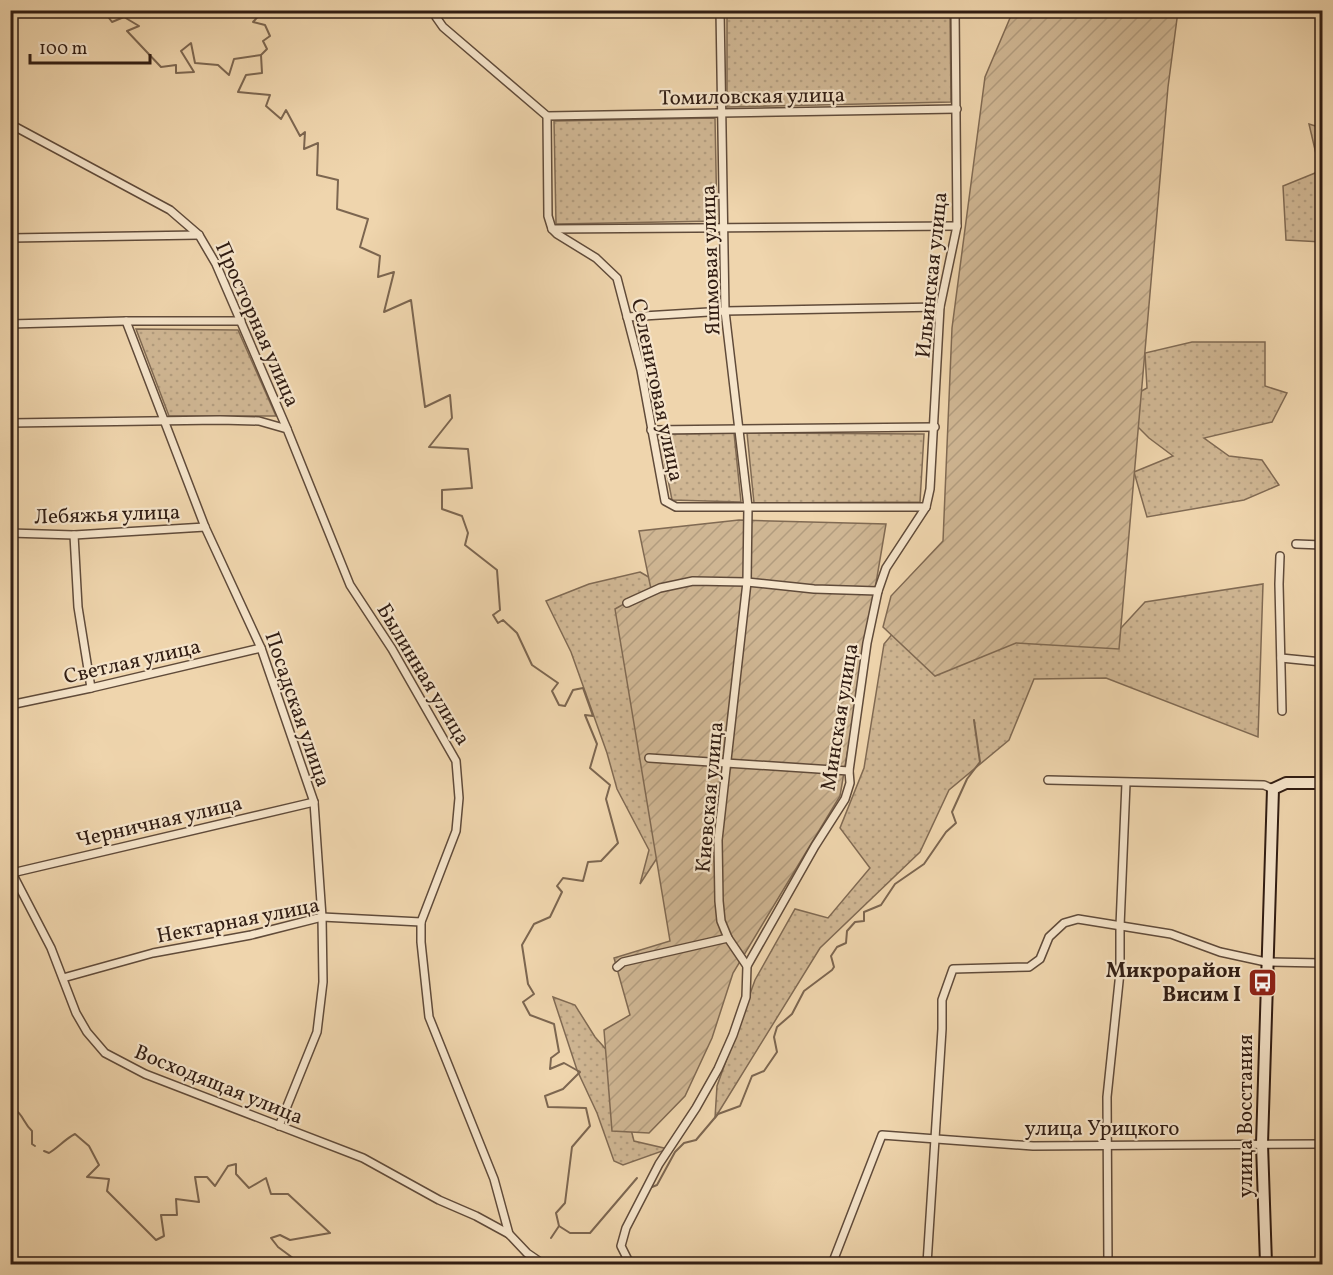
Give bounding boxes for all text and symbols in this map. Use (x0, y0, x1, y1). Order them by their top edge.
scale bar (30, 27, 150, 65)
text: 100 m (39, 37, 88, 62)
street label: Томиловская улица (659, 81, 845, 114)
street label: Яшмовая улица (694, 184, 729, 336)
street label: Ильинская улица (909, 191, 956, 360)
street label: Просторная улица (207, 237, 306, 412)
street label: Селенитовая улица (623, 296, 690, 484)
street label: Лебяжья улица (33, 498, 181, 533)
street label: Былинная улица (369, 598, 477, 751)
street label: Посадская улица (256, 628, 337, 791)
street label: Светлая улица (61, 633, 204, 692)
street label: Минская улица (814, 641, 866, 793)
street label: Киевская улица (689, 720, 732, 874)
street label: Черничная улица (73, 789, 245, 856)
street label: Нектарная улица (154, 891, 322, 952)
place label: Микрорайон Висим I (1106, 957, 1241, 1010)
bus stop icon: Микрорайон Висим I (1246, 966, 1278, 998)
street label: улица Восстания (1232, 1034, 1261, 1198)
street label: Восходящая улица (130, 1038, 307, 1133)
street label: улица Урицкого (1025, 1115, 1179, 1144)

